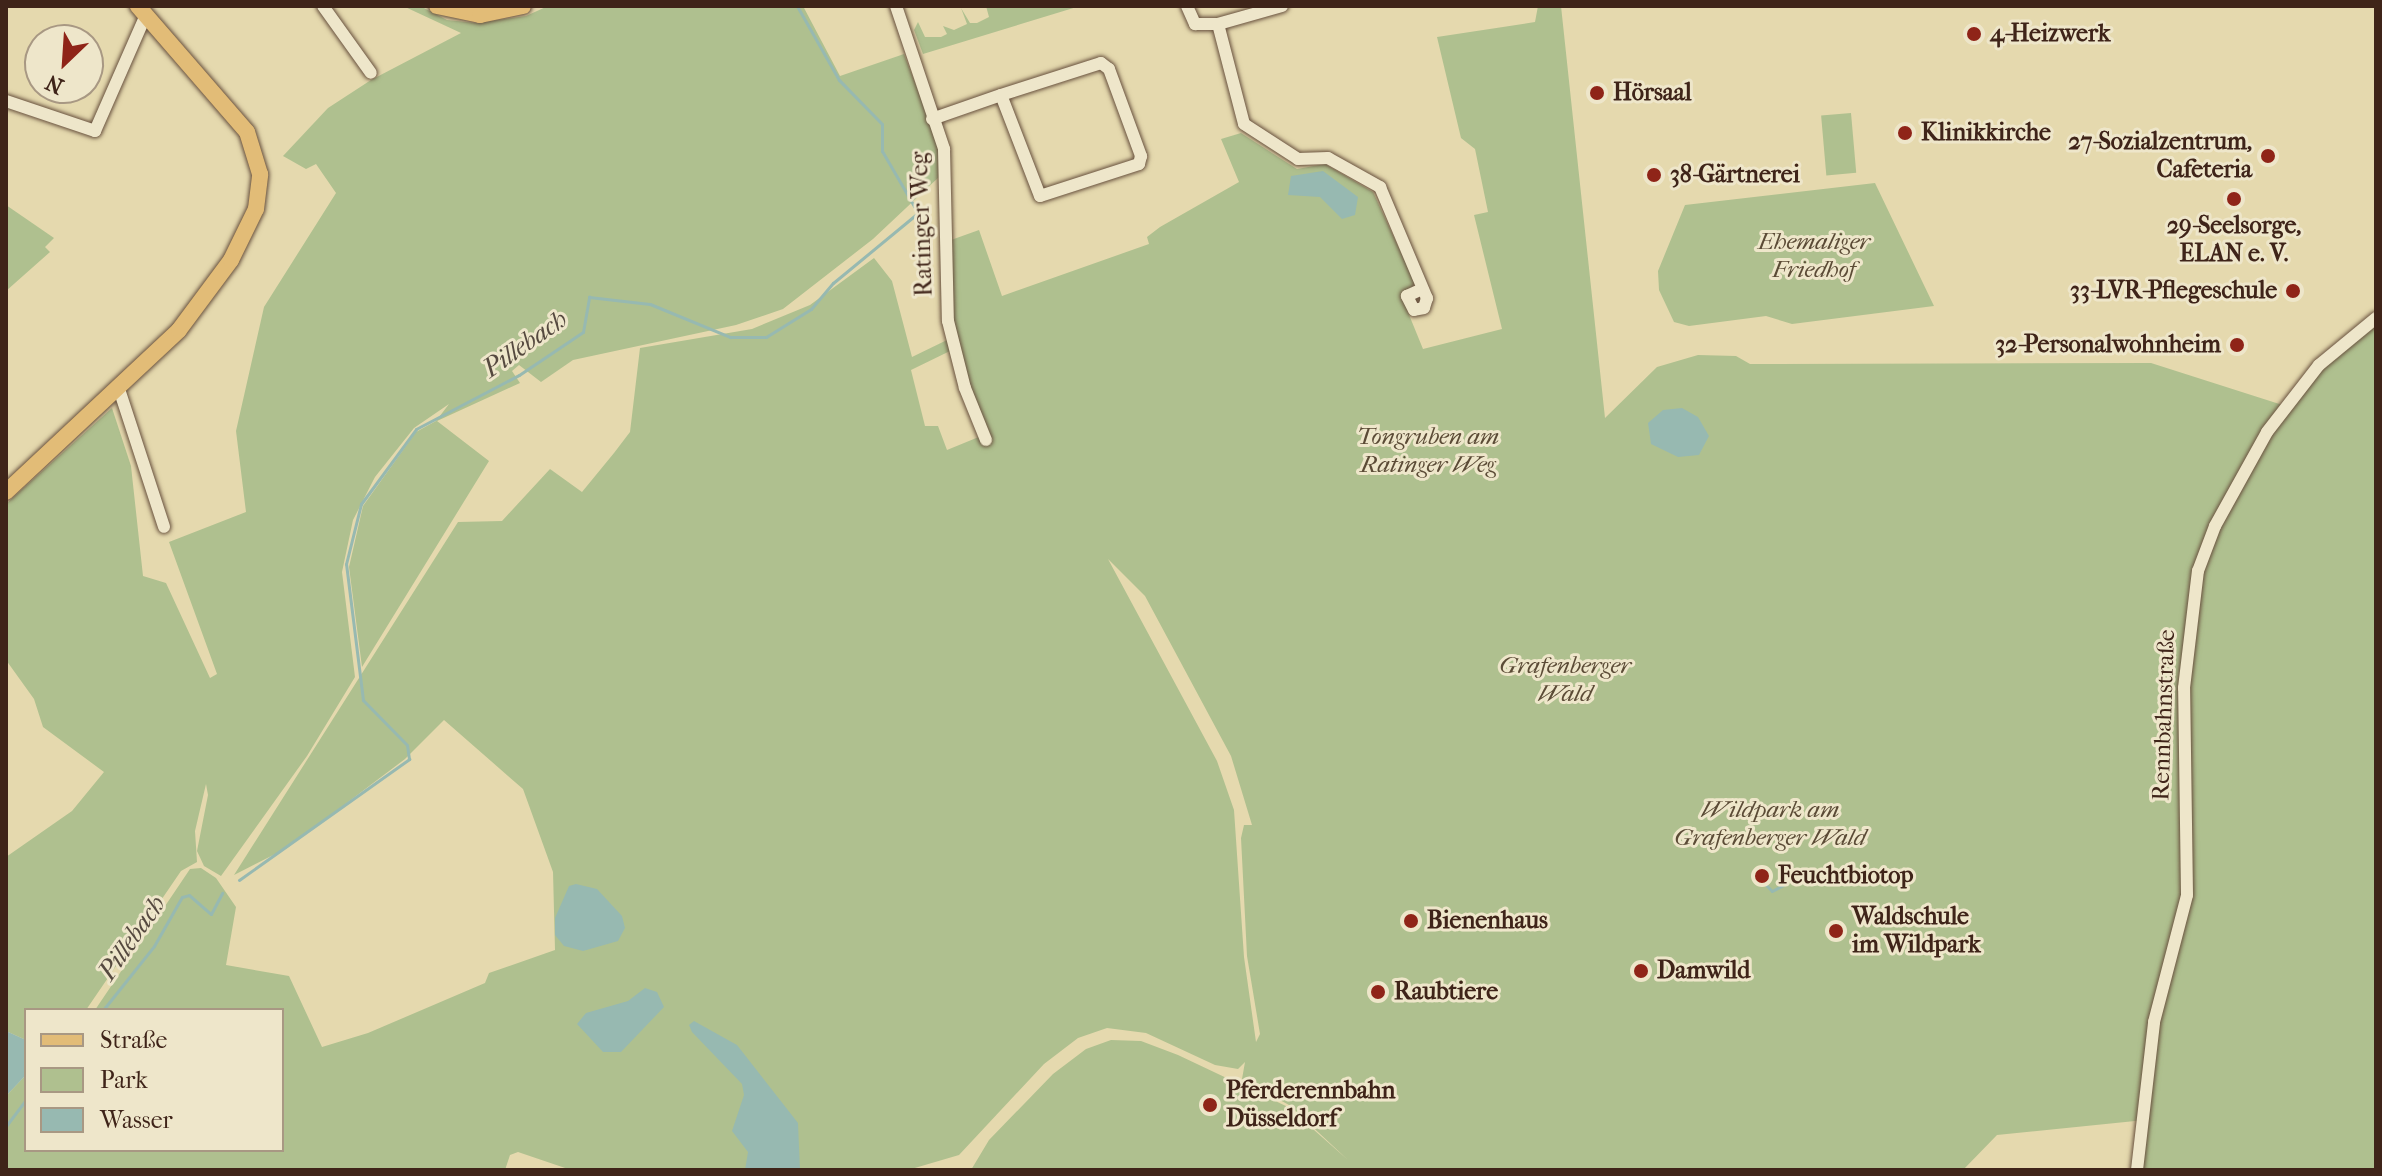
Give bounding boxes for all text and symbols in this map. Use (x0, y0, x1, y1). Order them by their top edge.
place label: 4-Heizwerk (1990, 20, 2110, 48)
north arrow (24, 24, 104, 104)
marker: 4-Heizwerk (1965, 25, 1983, 43)
text: N (42, 69, 68, 99)
place label: Hörsaal (1613, 79, 1692, 107)
marker: Hörsaal (1588, 84, 1606, 102)
place label: Klinikkirche (1921, 119, 2051, 147)
marker: Klinikkirche (1896, 124, 1914, 142)
place label: 27-Sozialzentrum, Cafeteria (2068, 128, 2252, 184)
marker: 27-Sozialzentrum, Cafeteria (2259, 147, 2277, 165)
street label: Ratinger Weg (905, 151, 939, 297)
place label: 38-Gärtnerei (1670, 161, 1800, 189)
marker: 38-Gärtnerei (1645, 166, 1663, 184)
marker: 29-Seelsorge, ELAN e. V. (2225, 190, 2243, 208)
place label: 29-Seelsorge, ELAN e. V. (2167, 212, 2301, 268)
park label: Ehemaliger Friedhof (1758, 228, 1870, 284)
place label: 33-LVR-Pflegeschule (2070, 277, 2277, 305)
marker: 33-LVR-Pflegeschule (2284, 282, 2302, 300)
water label: Pillebach (477, 304, 573, 384)
place label: 32-Personalwohnheim (1995, 331, 2221, 359)
marker: 32-Personalwohnheim (2228, 336, 2246, 354)
park label: Tongruben am Ratinger Weg (1357, 423, 1499, 479)
street label: Rennbahnstraße (2147, 629, 2181, 801)
park label: Grafenberger Wald (1499, 652, 1631, 708)
park label: Wildpark am Grafenberger Wald (1674, 796, 1866, 852)
place label: Feuchtbiotop (1778, 862, 1914, 890)
marker: Feuchtbiotop (1753, 867, 1771, 885)
water label: Pillebach (92, 890, 172, 986)
place label: Waldschule im Wildpark (1852, 903, 1981, 959)
place label: Bienenhaus (1427, 907, 1548, 935)
marker: Bienenhaus (1402, 912, 1420, 930)
marker: Waldschule im Wildpark (1827, 922, 1845, 940)
place label: Damwild (1657, 957, 1750, 985)
marker: Damwild (1632, 962, 1650, 980)
place label: Raubtiere (1394, 978, 1498, 1006)
marker: Raubtiere (1369, 983, 1387, 1001)
legend (24, 1008, 284, 1152)
text: Straße (100, 1026, 167, 1054)
text: Park (100, 1066, 148, 1094)
place label: Pferderennbahn Düsseldorf (1226, 1077, 1396, 1133)
marker: Pferderennbahn Düsseldorf (1201, 1096, 1219, 1114)
text: Wasser (100, 1106, 173, 1134)

